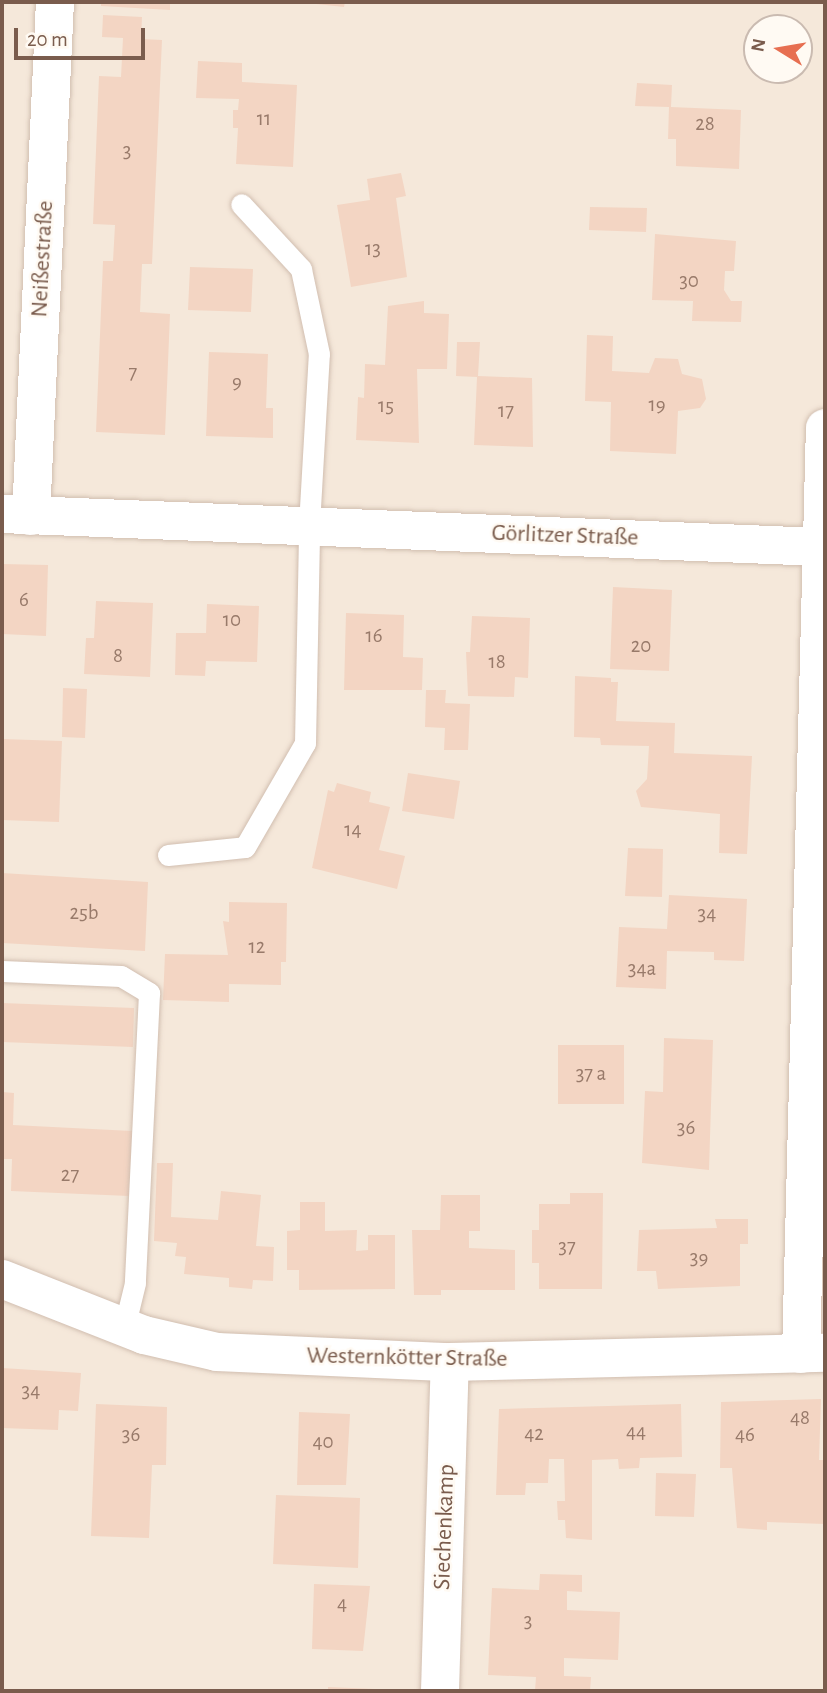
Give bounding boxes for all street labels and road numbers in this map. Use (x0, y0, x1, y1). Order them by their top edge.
street label: Neißestraße (26, 200, 60, 318)
street label: Görlitzer Straße (491, 519, 639, 553)
street label: Westernkötter Straße (306, 1342, 508, 1374)
street label: Siechenkamp (428, 1463, 462, 1591)

